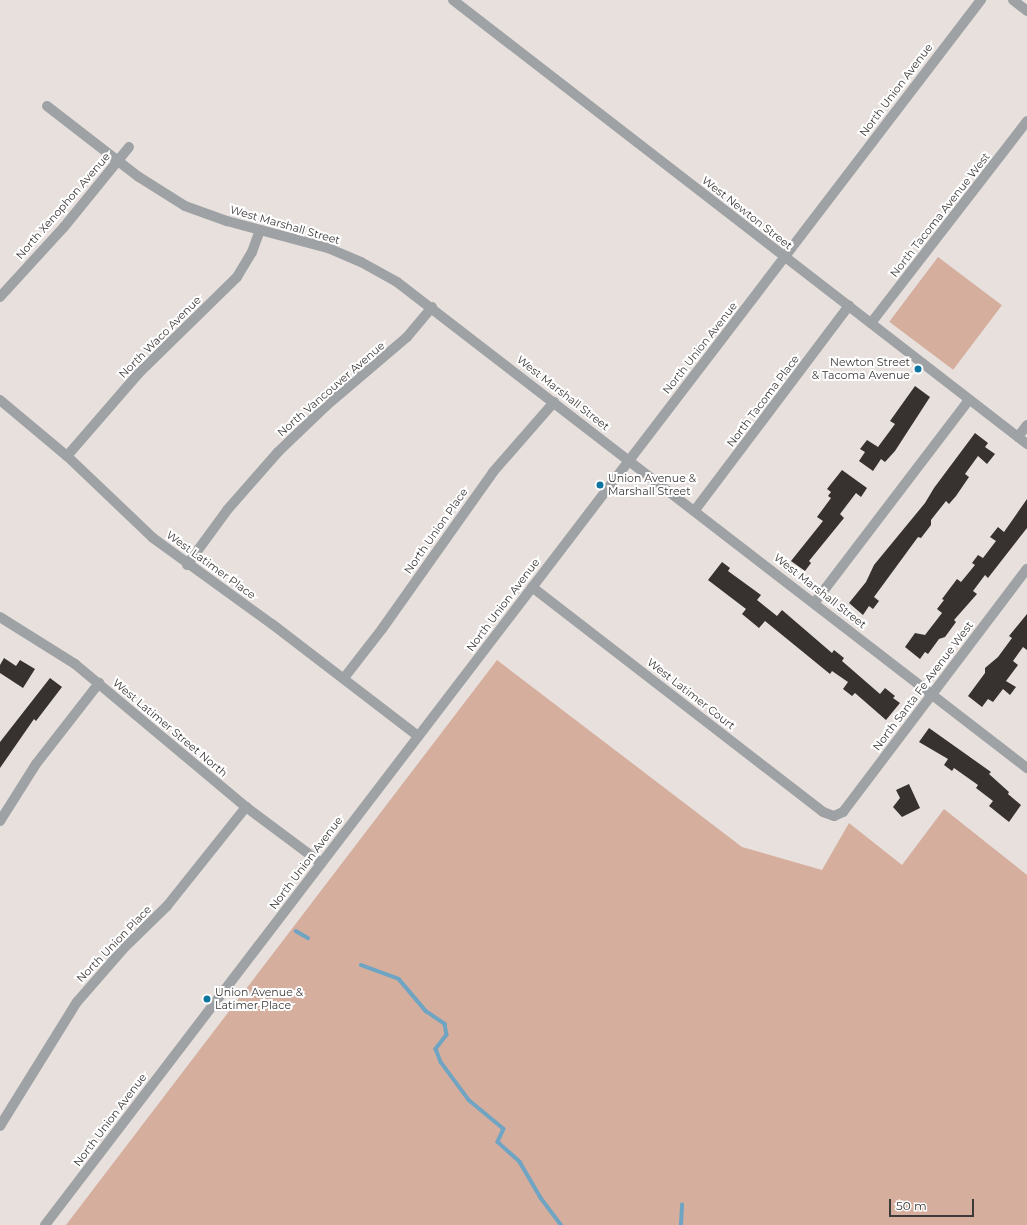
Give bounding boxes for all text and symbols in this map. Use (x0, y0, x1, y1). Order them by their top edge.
street label: North Union Avenue (857, 41, 935, 139)
street label: North Xenophon Avenue (13, 150, 113, 262)
street label: North Tacoma Avenue West (887, 150, 993, 280)
street label: West Newton Street (699, 174, 795, 252)
street label: West Marshall Street (229, 203, 341, 247)
street label: North Waco Avenue (116, 293, 204, 381)
street label: North Union Avenue (660, 299, 740, 397)
street label: North Vancouver Avenue (275, 339, 387, 439)
street label: North Tacoma Place (724, 352, 802, 450)
street label: West Marshall Street (514, 353, 612, 433)
place label: Newton Street & Tacoma Avenue (812, 356, 910, 382)
marker: Newton Street & Tacoma Avenue (913, 364, 923, 374)
place label: Union Avenue & Marshall Street (608, 472, 696, 498)
marker: Union Avenue & Marshall Street (595, 480, 605, 490)
street label: North Union Place (401, 486, 471, 576)
street label: West Latimer Place (164, 528, 258, 602)
street label: West Marshall Street (771, 551, 869, 631)
street label: North Union Avenue (464, 556, 542, 654)
street label: North Santa Fe Avenue West (870, 619, 976, 753)
street label: West Latimer Court (644, 656, 738, 732)
street label: West Latimer Street North (110, 676, 230, 780)
street label: North Union Avenue (267, 814, 345, 912)
street label: North Union Place (74, 903, 154, 985)
place label: Union Avenue & Latimer Place (215, 986, 303, 1012)
marker: Union Avenue & Latimer Place (202, 994, 212, 1004)
street label: North Union Avenue (71, 1071, 149, 1169)
scale bar (891, 1191, 976, 1217)
text: 50 m (896, 1198, 927, 1213)

